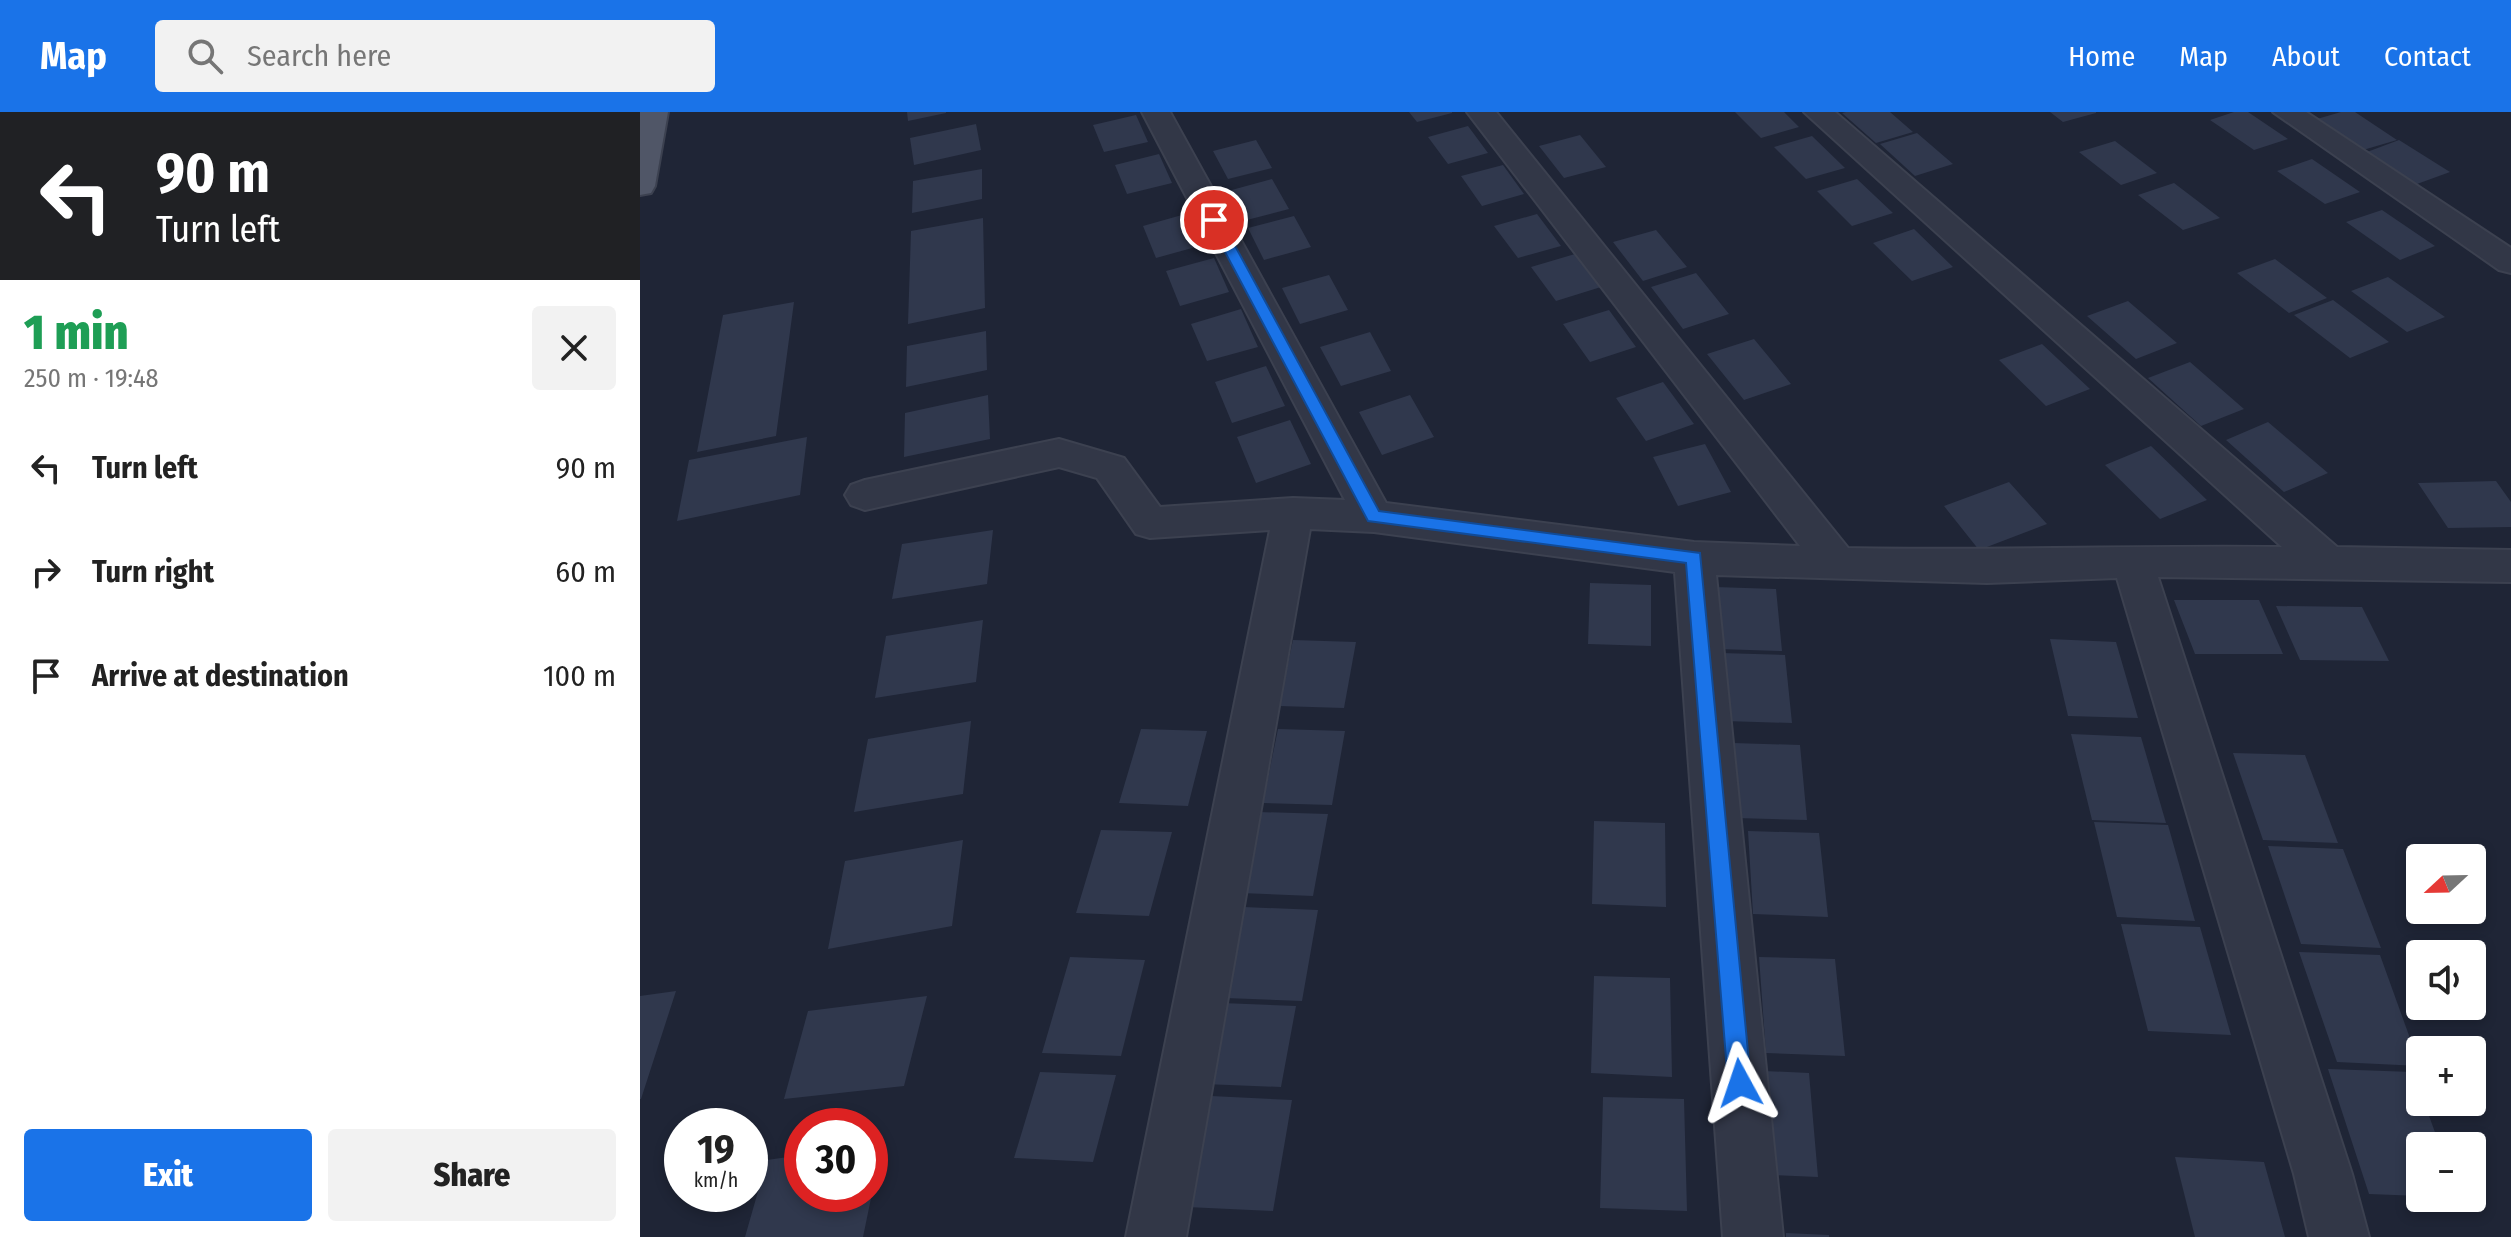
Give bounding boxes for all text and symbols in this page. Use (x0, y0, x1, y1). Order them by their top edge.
search box (155, 20, 715, 92)
text: Map (40, 33, 107, 79)
icon: search (183, 34, 227, 78)
text: Search here (247, 38, 391, 74)
text: Home (2068, 40, 2135, 73)
text: Map (2179, 40, 2228, 73)
text: About (2272, 40, 2340, 73)
text: Contact (2384, 40, 2471, 73)
text: 90 m (156, 140, 270, 207)
icon: left (24, 144, 128, 248)
pin (1180, 186, 1248, 254)
icon: arrive (1192, 198, 1236, 242)
text: Turn left (156, 208, 280, 252)
text: 1 min (24, 304, 128, 362)
button: close (532, 306, 616, 390)
text: 250 m · 19:48 (24, 363, 159, 394)
icon: left (24, 446, 68, 490)
text: Turn left (92, 450, 198, 486)
text: 90 m (556, 450, 616, 486)
icon: right (24, 550, 68, 594)
text: Turn right (92, 554, 214, 590)
text: 60 m (555, 554, 616, 590)
icon: arrive (24, 654, 68, 698)
text: Arrive at destination (92, 658, 349, 694)
text: 100 m (543, 658, 616, 694)
north arrow (2406, 844, 2486, 924)
map controls (2406, 844, 2486, 1212)
button: sound (2406, 940, 2486, 1020)
button: + (2406, 1036, 2486, 1116)
position arrow (1698, 1041, 1782, 1125)
speed limit sign: 30 (784, 1108, 888, 1212)
text: 19 (697, 1126, 735, 1174)
button: Exit (24, 1129, 312, 1221)
button: Share (328, 1129, 616, 1221)
button: − (2406, 1132, 2486, 1212)
text: km/h (694, 1168, 738, 1192)

